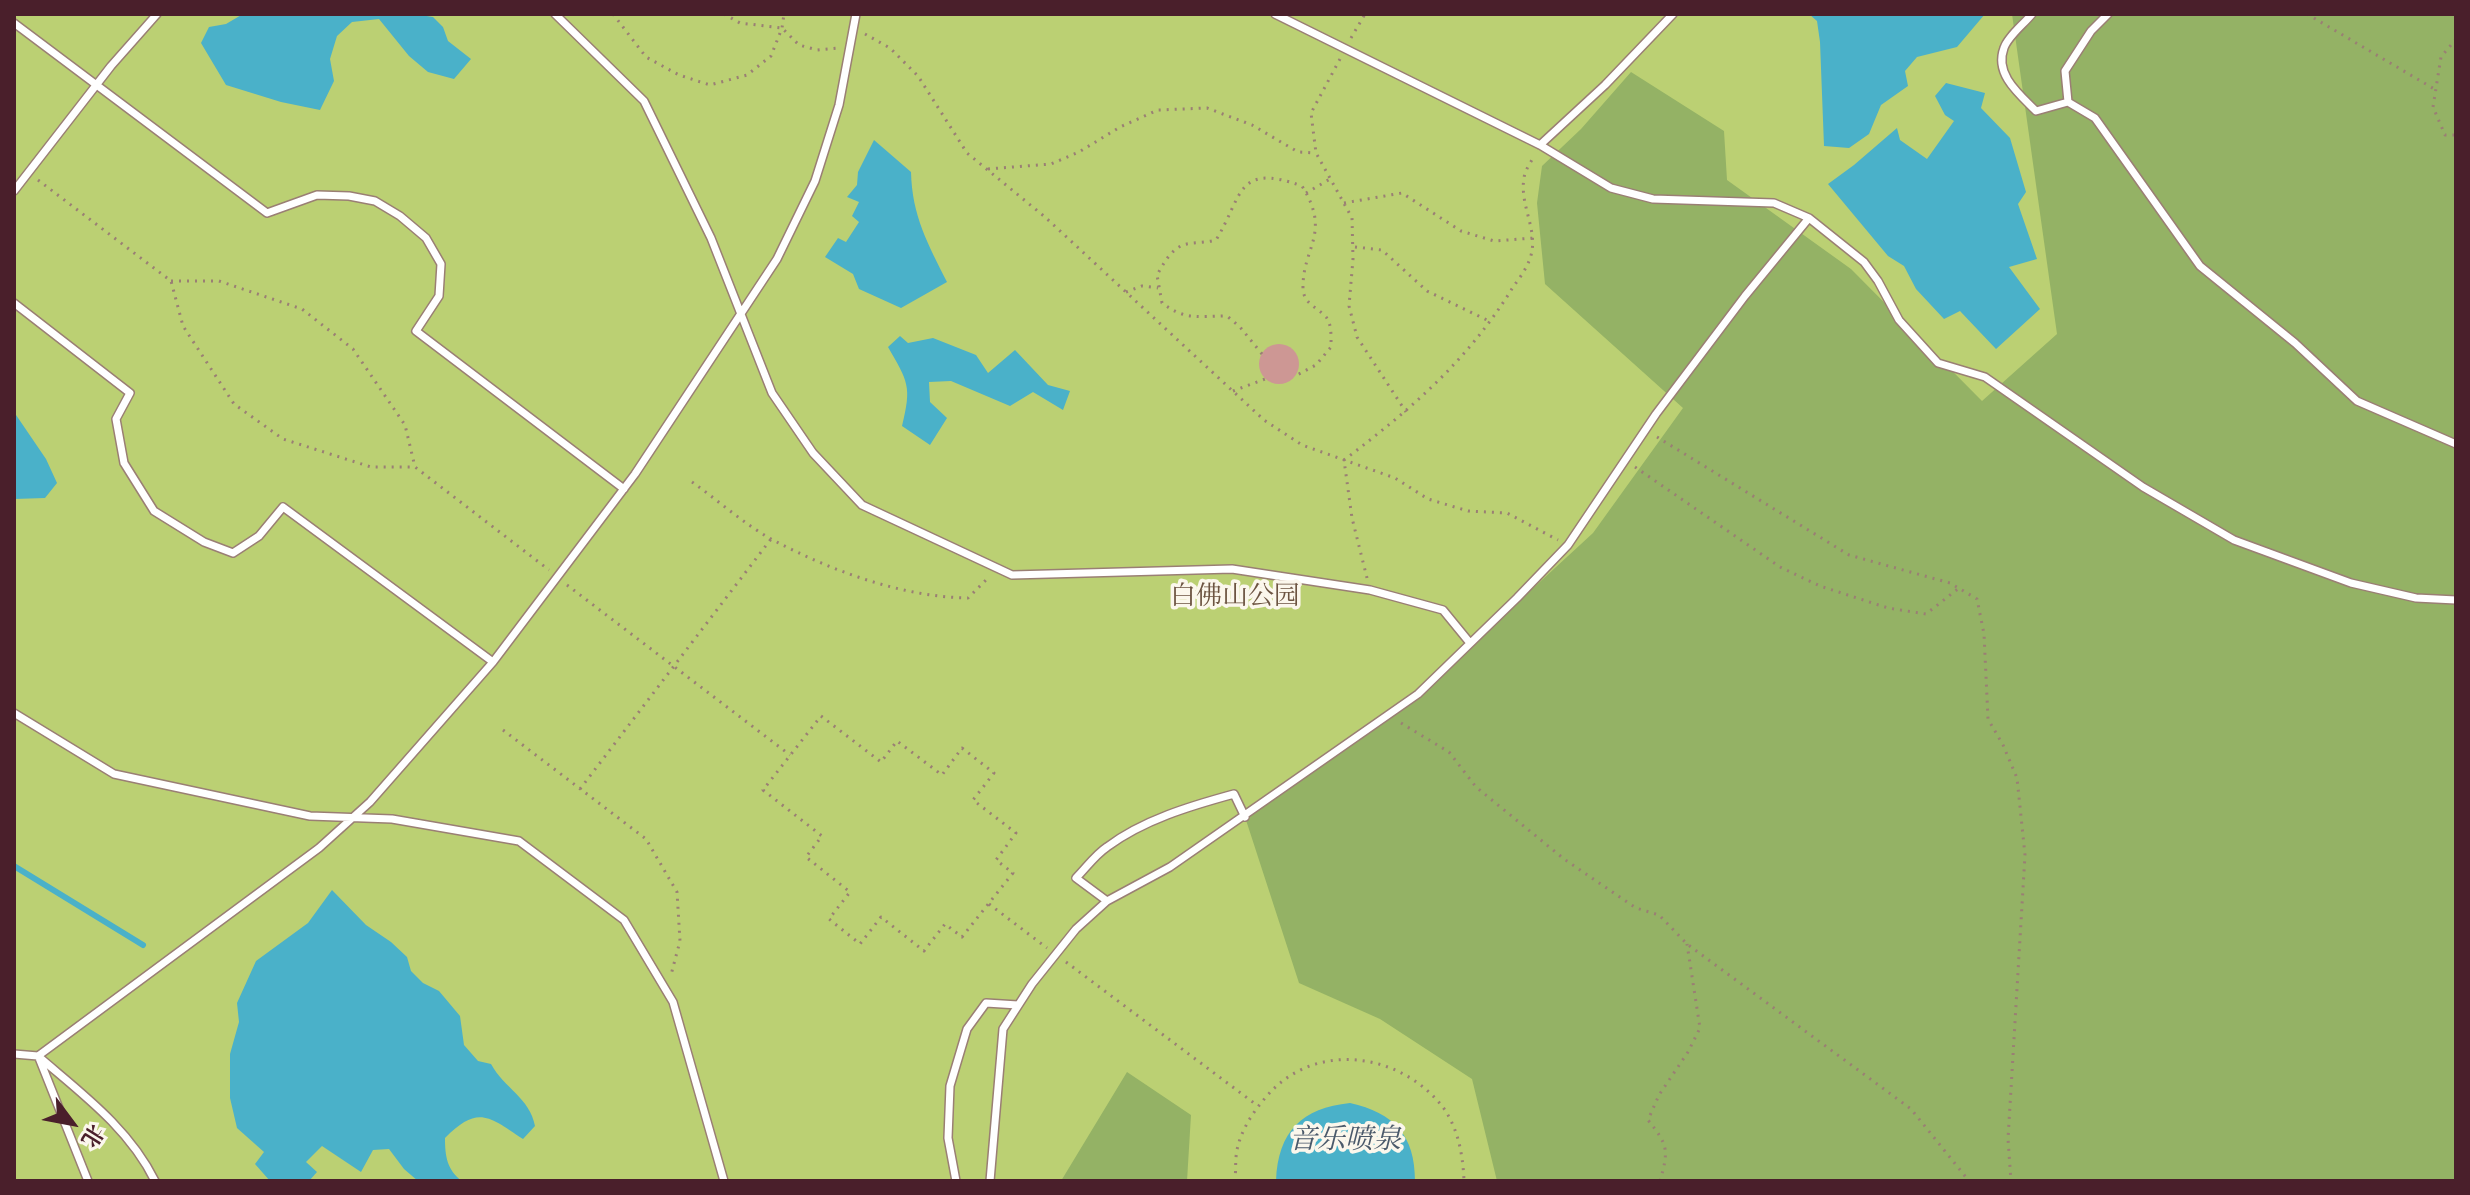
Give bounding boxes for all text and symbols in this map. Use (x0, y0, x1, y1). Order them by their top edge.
park label: 白佛山公园 (1170, 582, 1300, 614)
north arrow (32, 1083, 112, 1163)
text: 北 (74, 1118, 111, 1153)
water label: 音乐喷泉 (1289, 1125, 1401, 1159)

